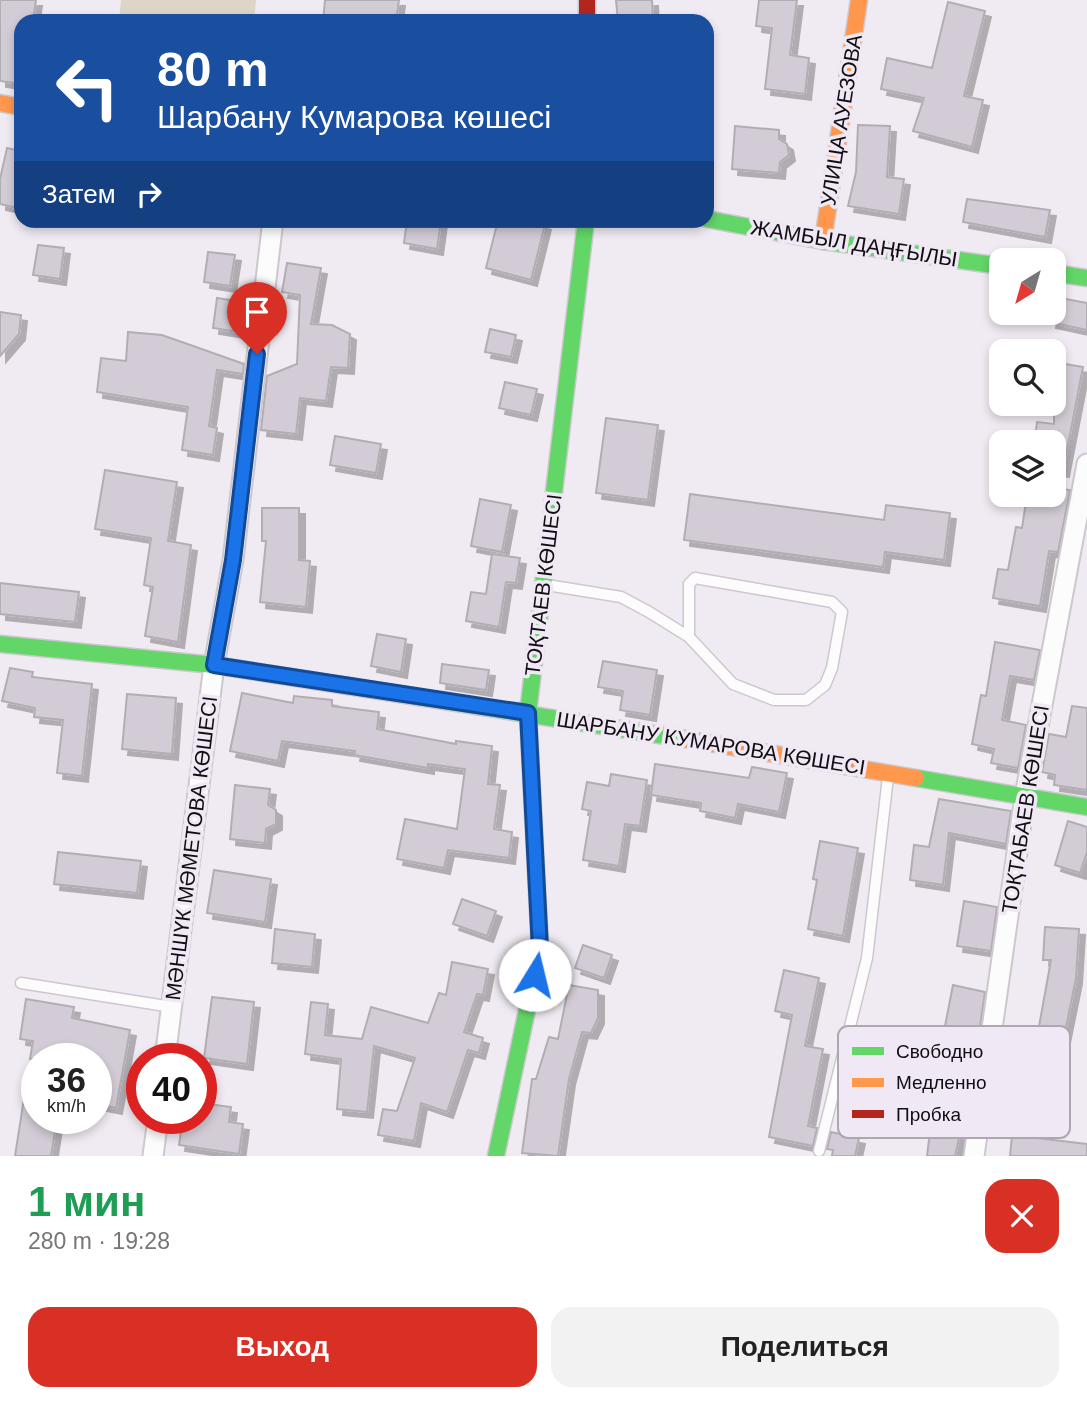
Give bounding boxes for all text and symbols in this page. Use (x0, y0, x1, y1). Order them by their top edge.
street label: УЛИЦА АУЕЗОВА (816, 33, 866, 207)
icon: left (42, 42, 133, 133)
text: 80 m (157, 42, 269, 96)
text: Шарбану Кумарова көшесі (157, 99, 551, 135)
icon: right (130, 175, 168, 213)
text: Затем (42, 179, 116, 209)
street label: ЖАМБЫЛ ДАҢҒЫЛЫ (749, 215, 959, 271)
north arrow (989, 248, 1066, 326)
map controls (989, 248, 1066, 507)
pin (227, 282, 287, 354)
icon: arrive (238, 293, 276, 331)
button: search (989, 339, 1066, 416)
button: layers (989, 430, 1066, 507)
street label: ТОҚТАЕВ КӨШЕСІ (520, 493, 566, 677)
street label: МӘНШҮК МӘМЕТОВА КӨШЕСІ (161, 695, 221, 1001)
street label: ТОҚТАБАЕВ КӨШЕСІ (997, 703, 1053, 915)
street label: ШАРБАНУ КУМАРОВА КӨШЕСІ (555, 707, 867, 779)
position arrow (498, 938, 572, 1012)
legend (838, 1026, 1070, 1138)
text: Свободно (896, 1041, 983, 1062)
speed limit sign: 40 (126, 1043, 217, 1134)
text: 36 (47, 1060, 86, 1099)
text: Медленно (896, 1072, 986, 1093)
text: km/h (47, 1096, 86, 1116)
text: Пробка (896, 1104, 961, 1125)
text: 1 мин (28, 1178, 145, 1225)
button: close (985, 1179, 1059, 1253)
text: 280 m · 19:28 (28, 1228, 170, 1254)
button: Выход (28, 1307, 537, 1387)
button: Поделиться (551, 1307, 1059, 1387)

